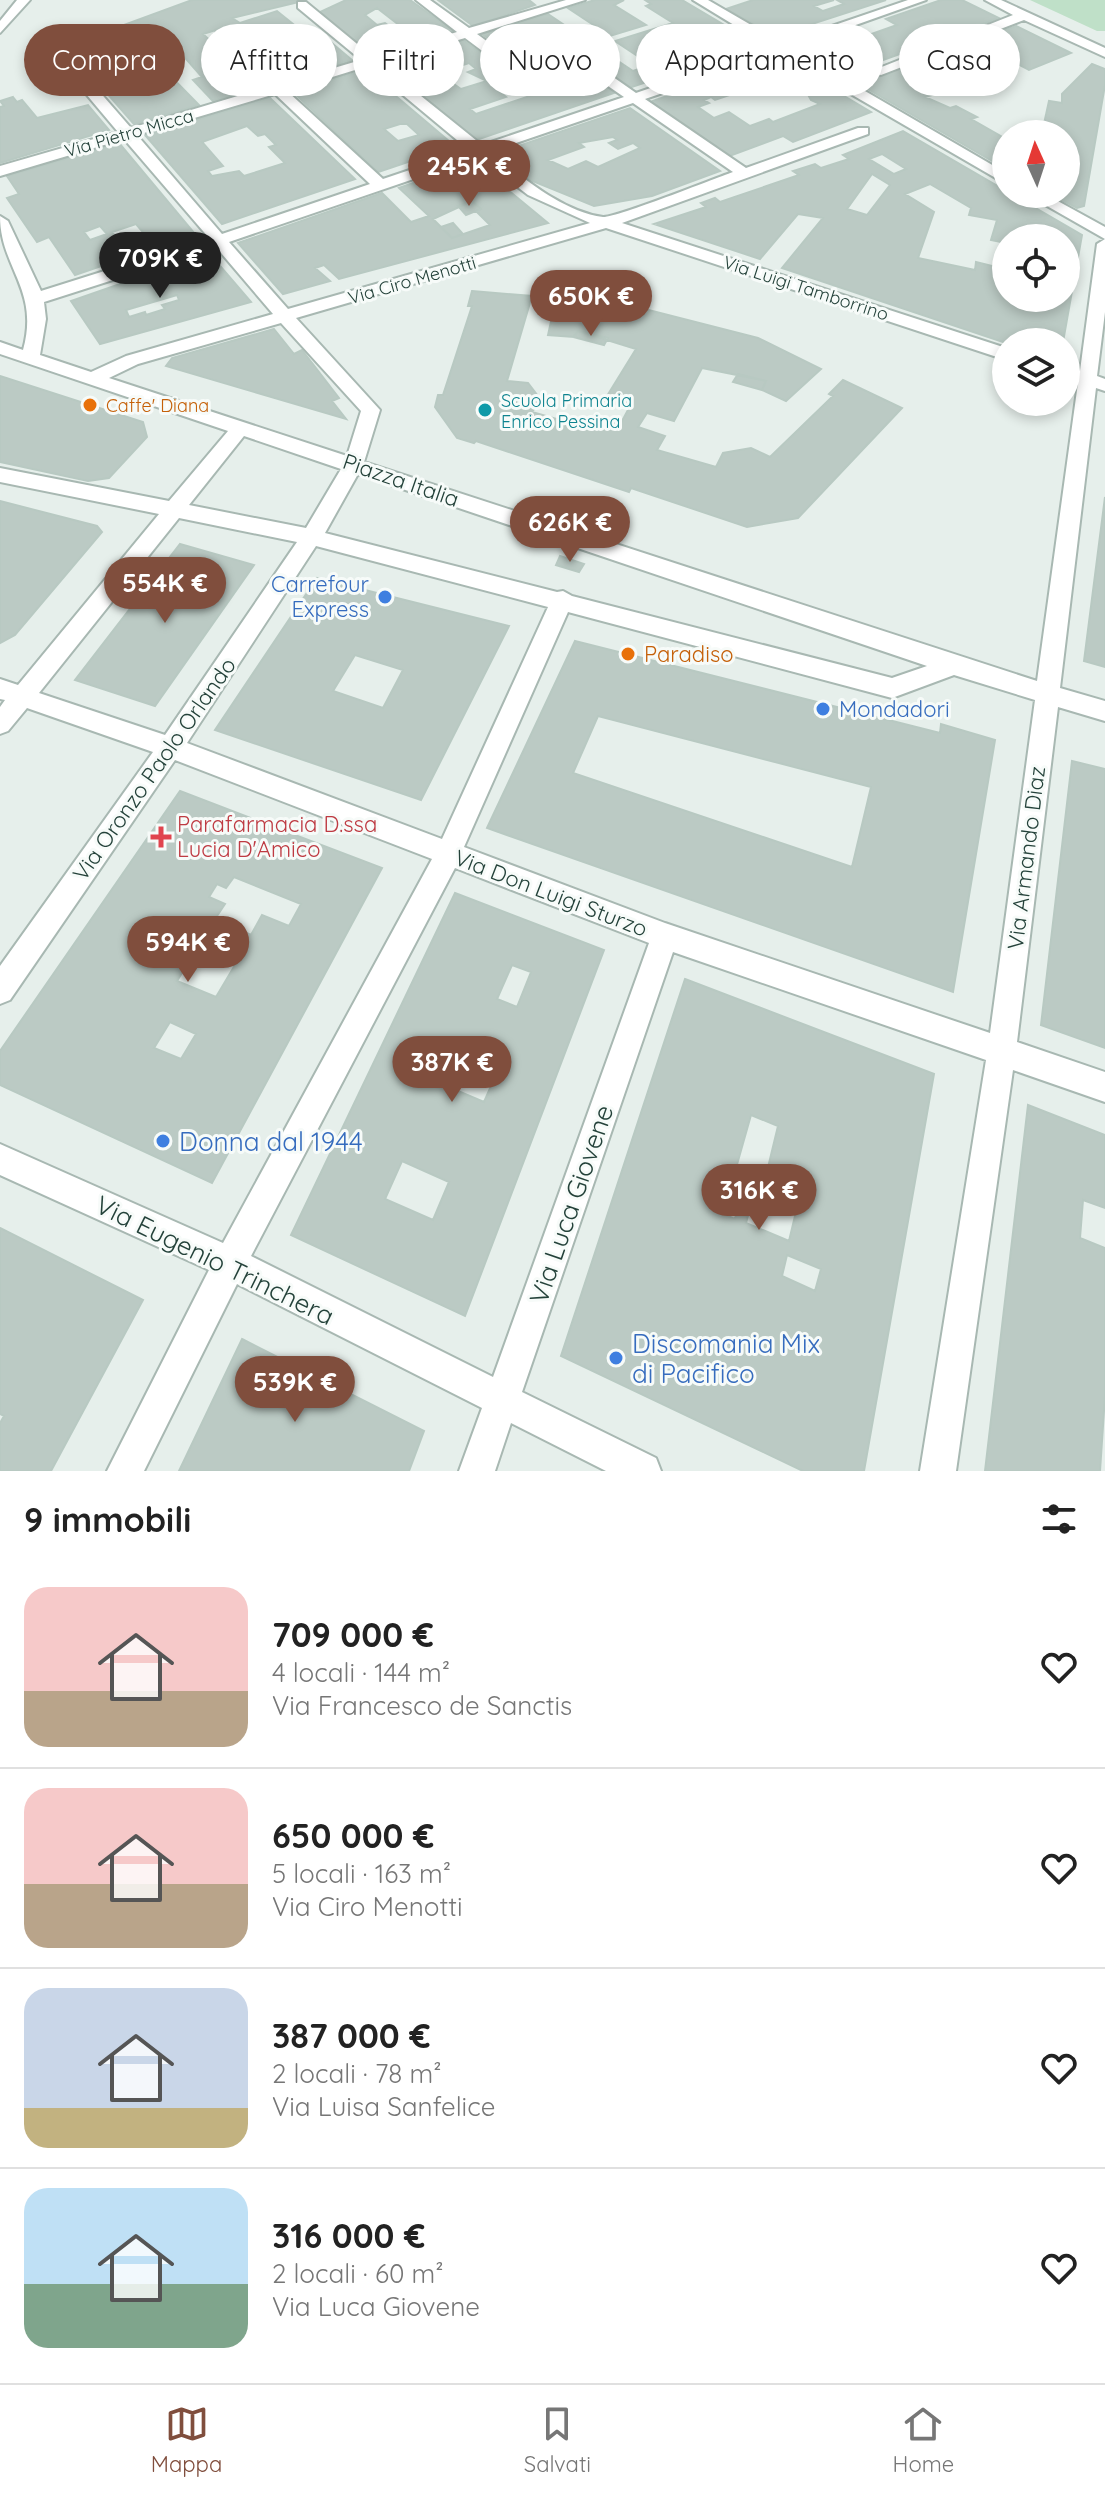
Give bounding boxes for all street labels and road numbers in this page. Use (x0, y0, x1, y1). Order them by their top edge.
street label: Via Pietro Micca (62, 104, 196, 162)
street label: Via Luigi Tamborrino (720, 250, 892, 326)
street label: Via Ciro Menotti (345, 251, 479, 309)
street label: Piazza Italia (339, 447, 463, 513)
street label: Via Oronzo Paolo Orlando (66, 652, 242, 886)
street label: Via Armando Diaz (1001, 765, 1051, 951)
street label: Via Don Luigi Sturzo (451, 843, 651, 943)
street label: Via Luca Giovene (522, 1100, 620, 1308)
street label: Via Eugenio Trinchera (90, 1188, 340, 1332)

